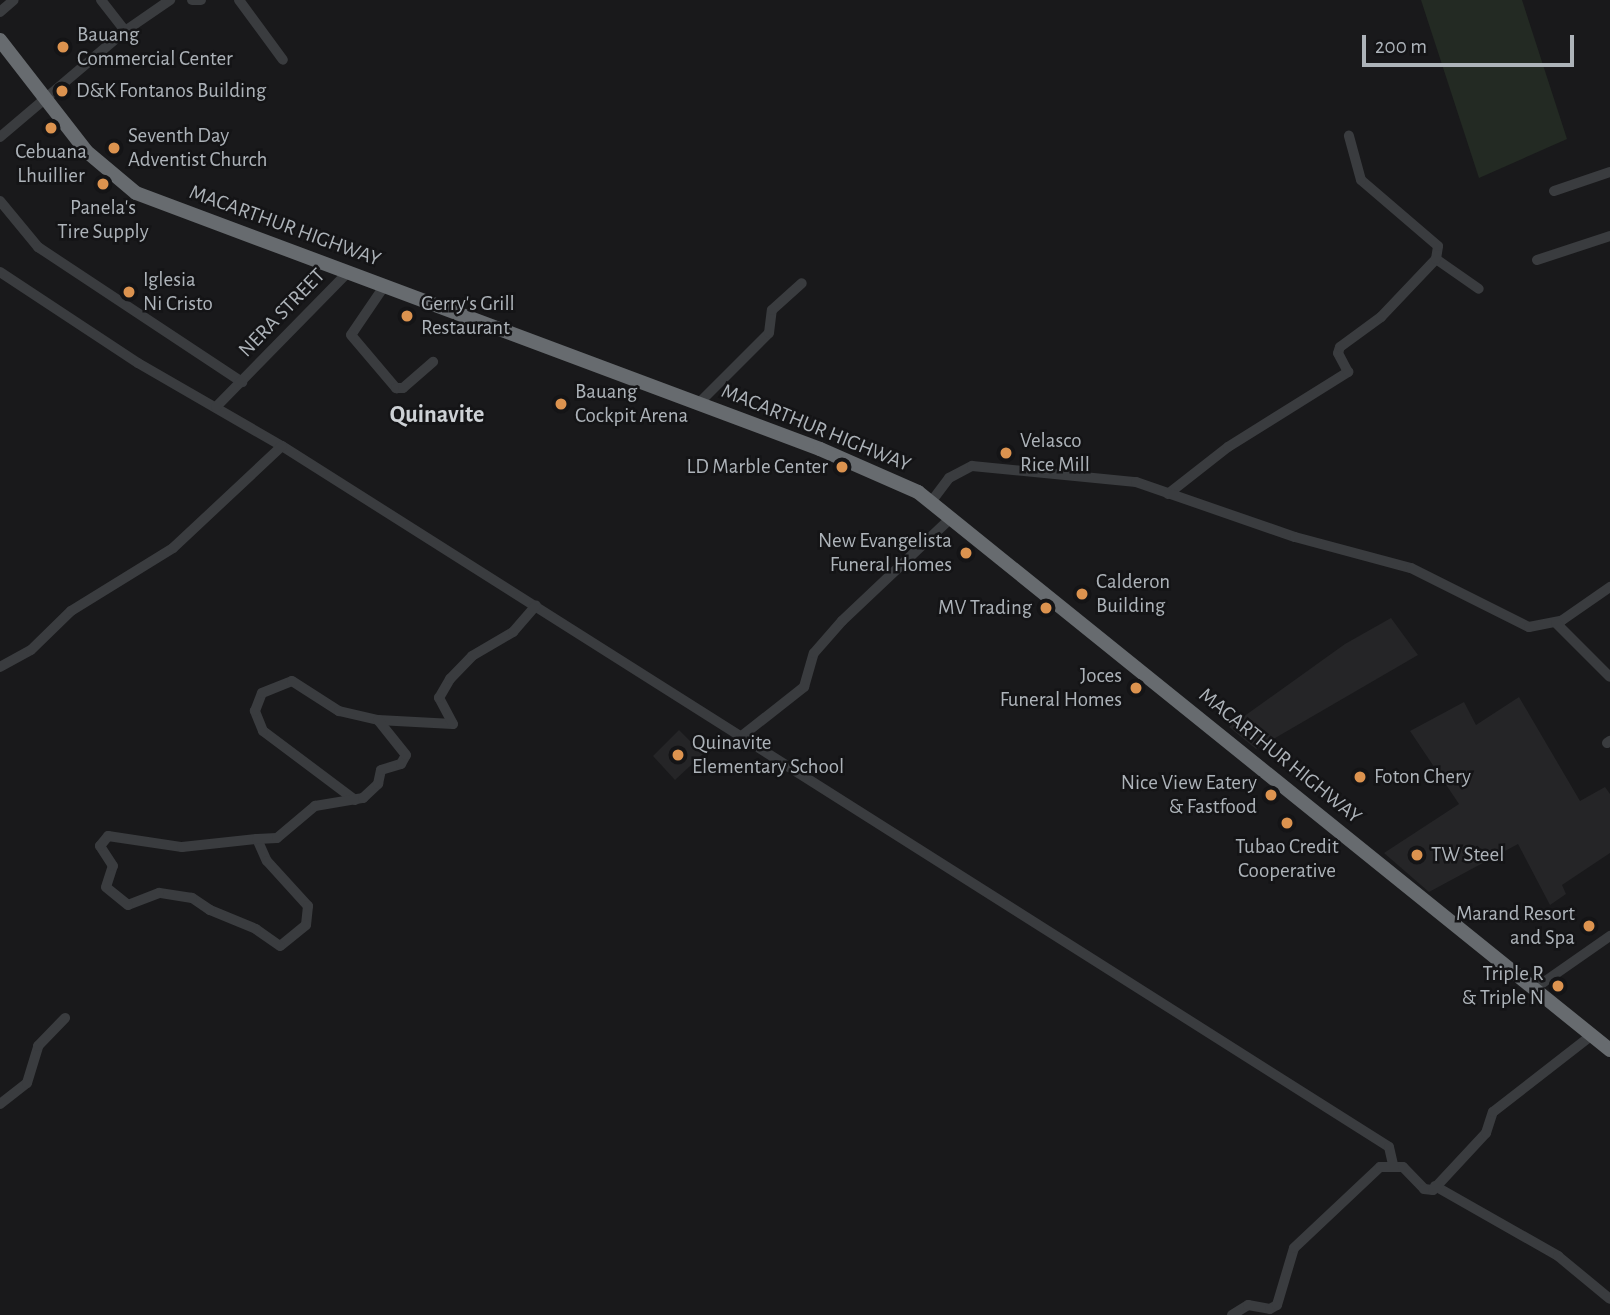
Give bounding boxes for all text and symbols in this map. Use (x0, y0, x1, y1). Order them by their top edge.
scale bar (1365, 21, 1577, 65)
place label: Bauang Commercial Center (77, 22, 233, 72)
text: 200 m (1375, 36, 1427, 57)
marker: Bauang Commercial Center (55, 39, 71, 55)
place label: D&K Fontanos Building (76, 78, 266, 104)
marker: D&K Fontanos Building (54, 83, 70, 99)
marker: Cebuana Lhuillier (43, 120, 59, 136)
place label: Seventh Day Adventist Church (128, 123, 268, 173)
place label: Cebuana Lhuillier (15, 139, 87, 189)
marker: Seventh Day Adventist Church (106, 140, 122, 156)
marker: Panela's Tire Supply (95, 176, 111, 192)
street label: MACARTHUR HIGHWAY (186, 180, 384, 272)
place label: Panela's Tire Supply (57, 195, 149, 245)
street label: NERA STREET (233, 263, 331, 363)
place label: Iglesia Ni Cristo (143, 267, 213, 317)
marker: Iglesia Ni Cristo (121, 284, 137, 300)
place label: Gerry's Grill Restaurant (421, 291, 515, 341)
marker: Gerry's Grill Restaurant (399, 308, 415, 324)
street label: MACARTHUR HIGHWAY (718, 378, 914, 478)
place label: Bauang Cockpit Arena (575, 379, 688, 429)
marker: Bauang Cockpit Arena (553, 396, 569, 412)
district label: Quinavite (390, 402, 484, 430)
place label: Velasco Rice Mill (1020, 428, 1090, 478)
marker: Velasco Rice Mill (998, 445, 1014, 461)
place label: LD Marble Center (687, 454, 828, 480)
marker: LD Marble Center (834, 459, 850, 475)
place label: New Evangelista Funeral Homes (818, 528, 952, 578)
marker: New Evangelista Funeral Homes (958, 545, 974, 561)
place label: Calderon Building (1096, 569, 1170, 619)
marker: Calderon Building (1074, 586, 1090, 602)
place label: MV Trading (938, 595, 1032, 621)
marker: MV Trading (1038, 600, 1054, 616)
place label: Joces Funeral Homes (1000, 663, 1122, 713)
marker: Joces Funeral Homes (1128, 680, 1144, 696)
street label: MACARTHUR HIGHWAY (1194, 683, 1366, 829)
place label: Quinavite Elementary School (692, 730, 844, 780)
marker: Quinavite Elementary School (670, 747, 686, 763)
place label: Foton Chery (1374, 764, 1471, 790)
marker: Foton Chery (1352, 769, 1368, 785)
place label: Nice View Eatery & Fastfood (1121, 770, 1257, 820)
marker: Nice View Eatery & Fastfood (1263, 787, 1279, 803)
marker: Tubao Credit Cooperative (1279, 815, 1295, 831)
place label: Tubao Credit Cooperative (1235, 834, 1339, 884)
place label: TW Steel (1431, 842, 1504, 868)
marker: TW Steel (1409, 847, 1425, 863)
place label: Marand Resort and Spa (1456, 901, 1575, 951)
marker: Marand Resort and Spa (1581, 918, 1597, 934)
place label: Triple R & Triple N (1462, 961, 1544, 1011)
marker: Triple R & Triple N (1550, 978, 1566, 994)

